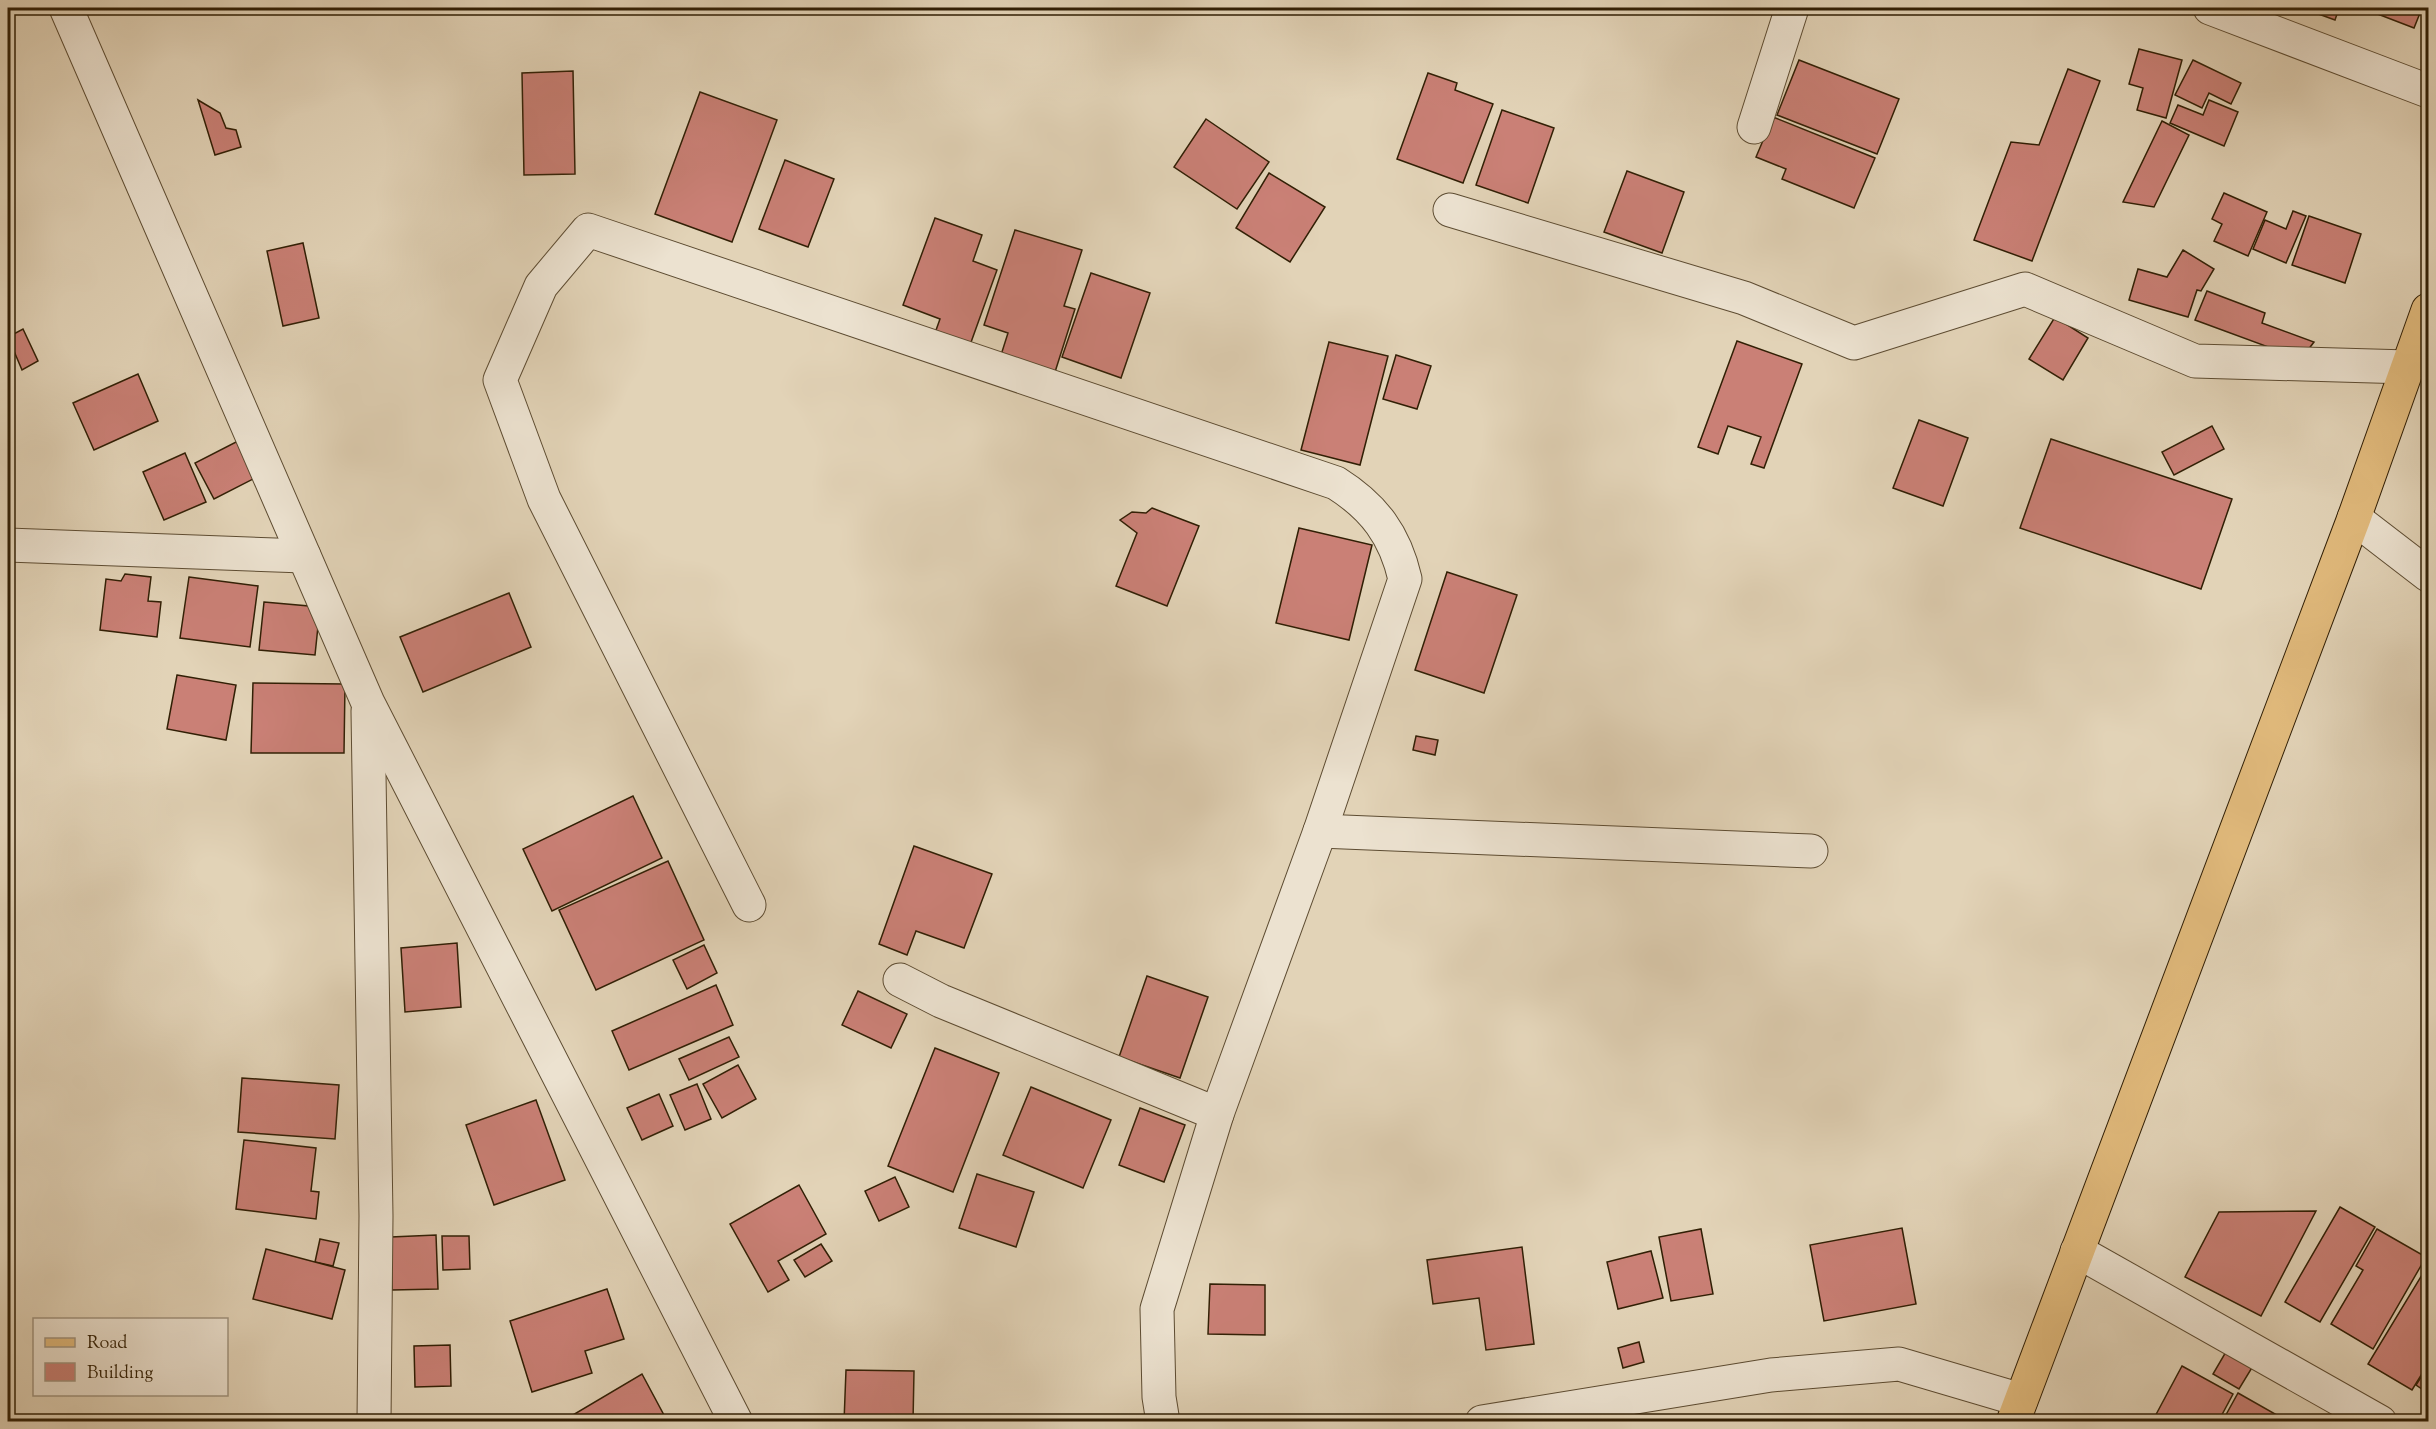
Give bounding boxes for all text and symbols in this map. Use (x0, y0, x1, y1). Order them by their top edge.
legend (33, 1318, 228, 1396)
text: Road (87, 1331, 127, 1357)
text: Building (87, 1361, 153, 1387)

